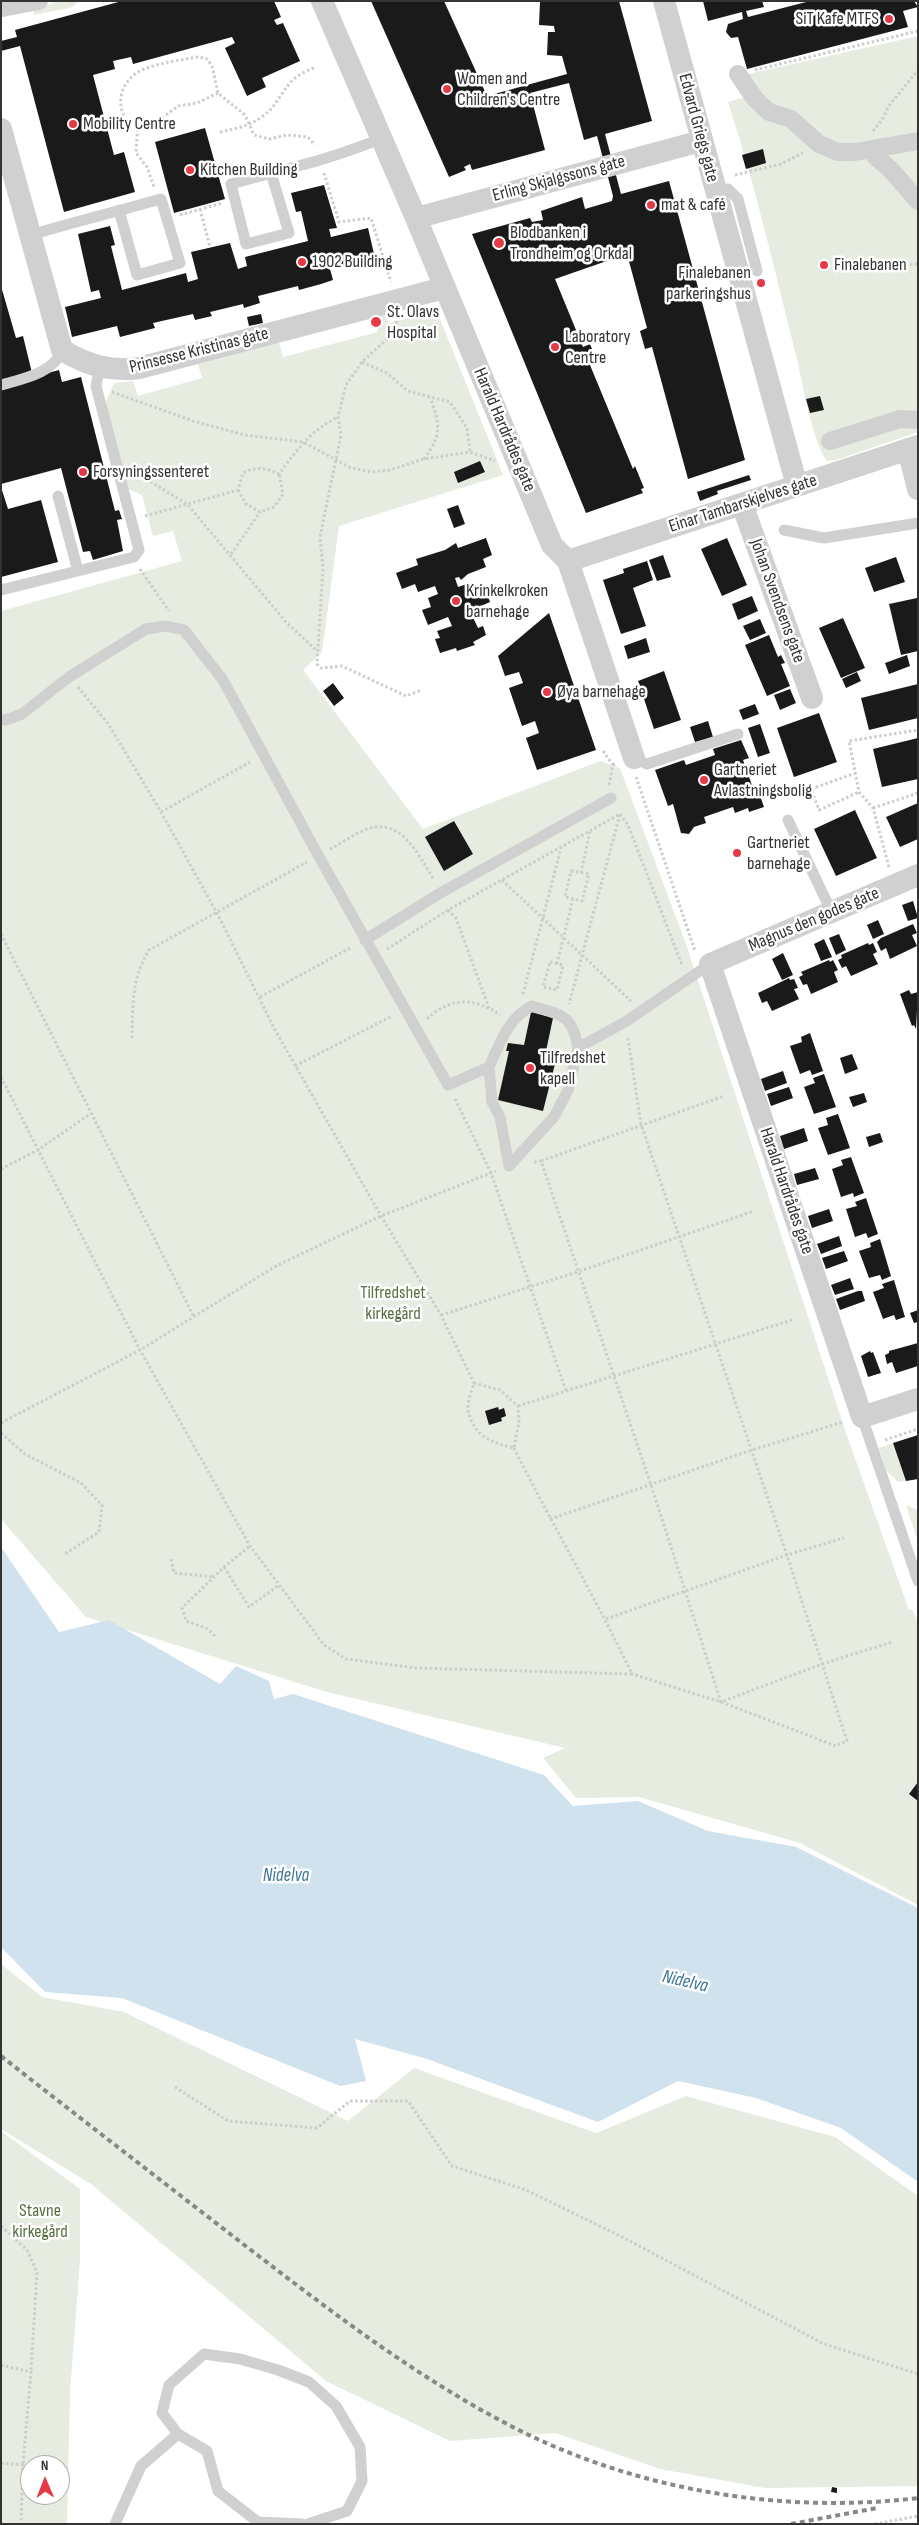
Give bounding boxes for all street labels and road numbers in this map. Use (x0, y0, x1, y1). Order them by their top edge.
street label: Edvard Griegs gate (673, 71, 723, 185)
street label: Erling Skjalgssons gate (490, 151, 628, 207)
street label: Prinsesse Kristinas gate (127, 323, 271, 379)
street label: Harald Hardrådes gate (468, 365, 540, 495)
street label: Einar Tambarskjelves gate (666, 470, 820, 538)
street label: Johan Svendsens gate (745, 536, 809, 666)
street label: Magnus den godes gate (745, 883, 883, 957)
street label: Harald Hardrådes gate (754, 1125, 818, 1257)

